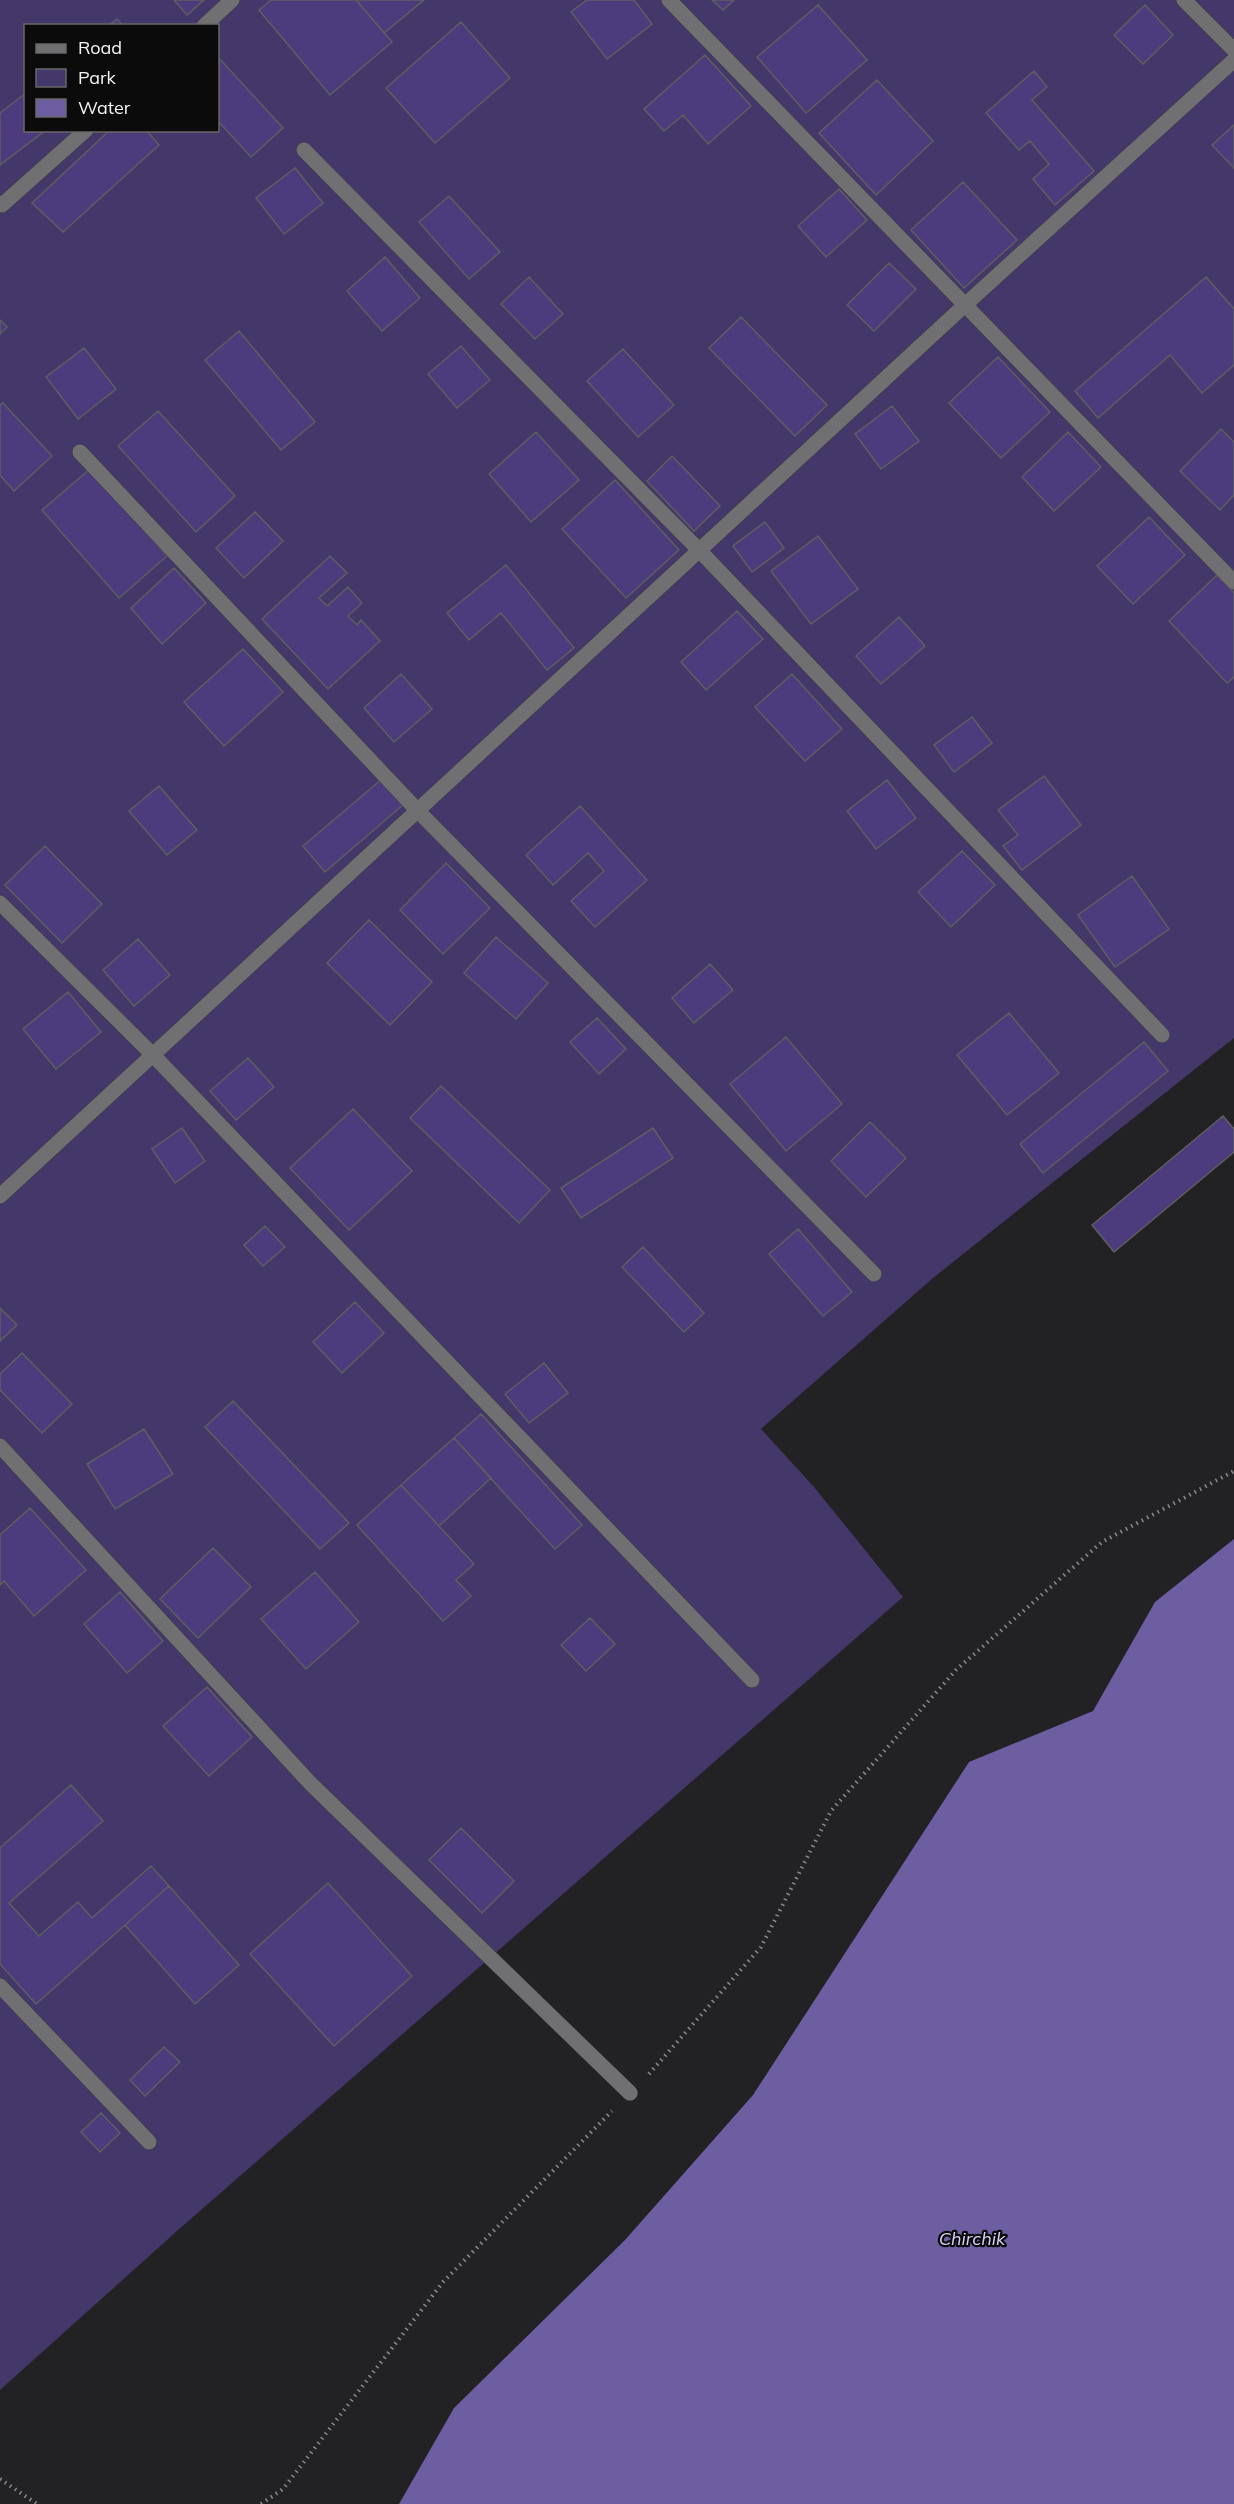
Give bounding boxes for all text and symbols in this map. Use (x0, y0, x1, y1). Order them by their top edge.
legend (24, 24, 219, 132)
text: Road (78, 36, 122, 59)
text: Park (78, 66, 117, 89)
text: Water (78, 96, 131, 119)
water label: Chirchik (939, 2227, 1006, 2250)

